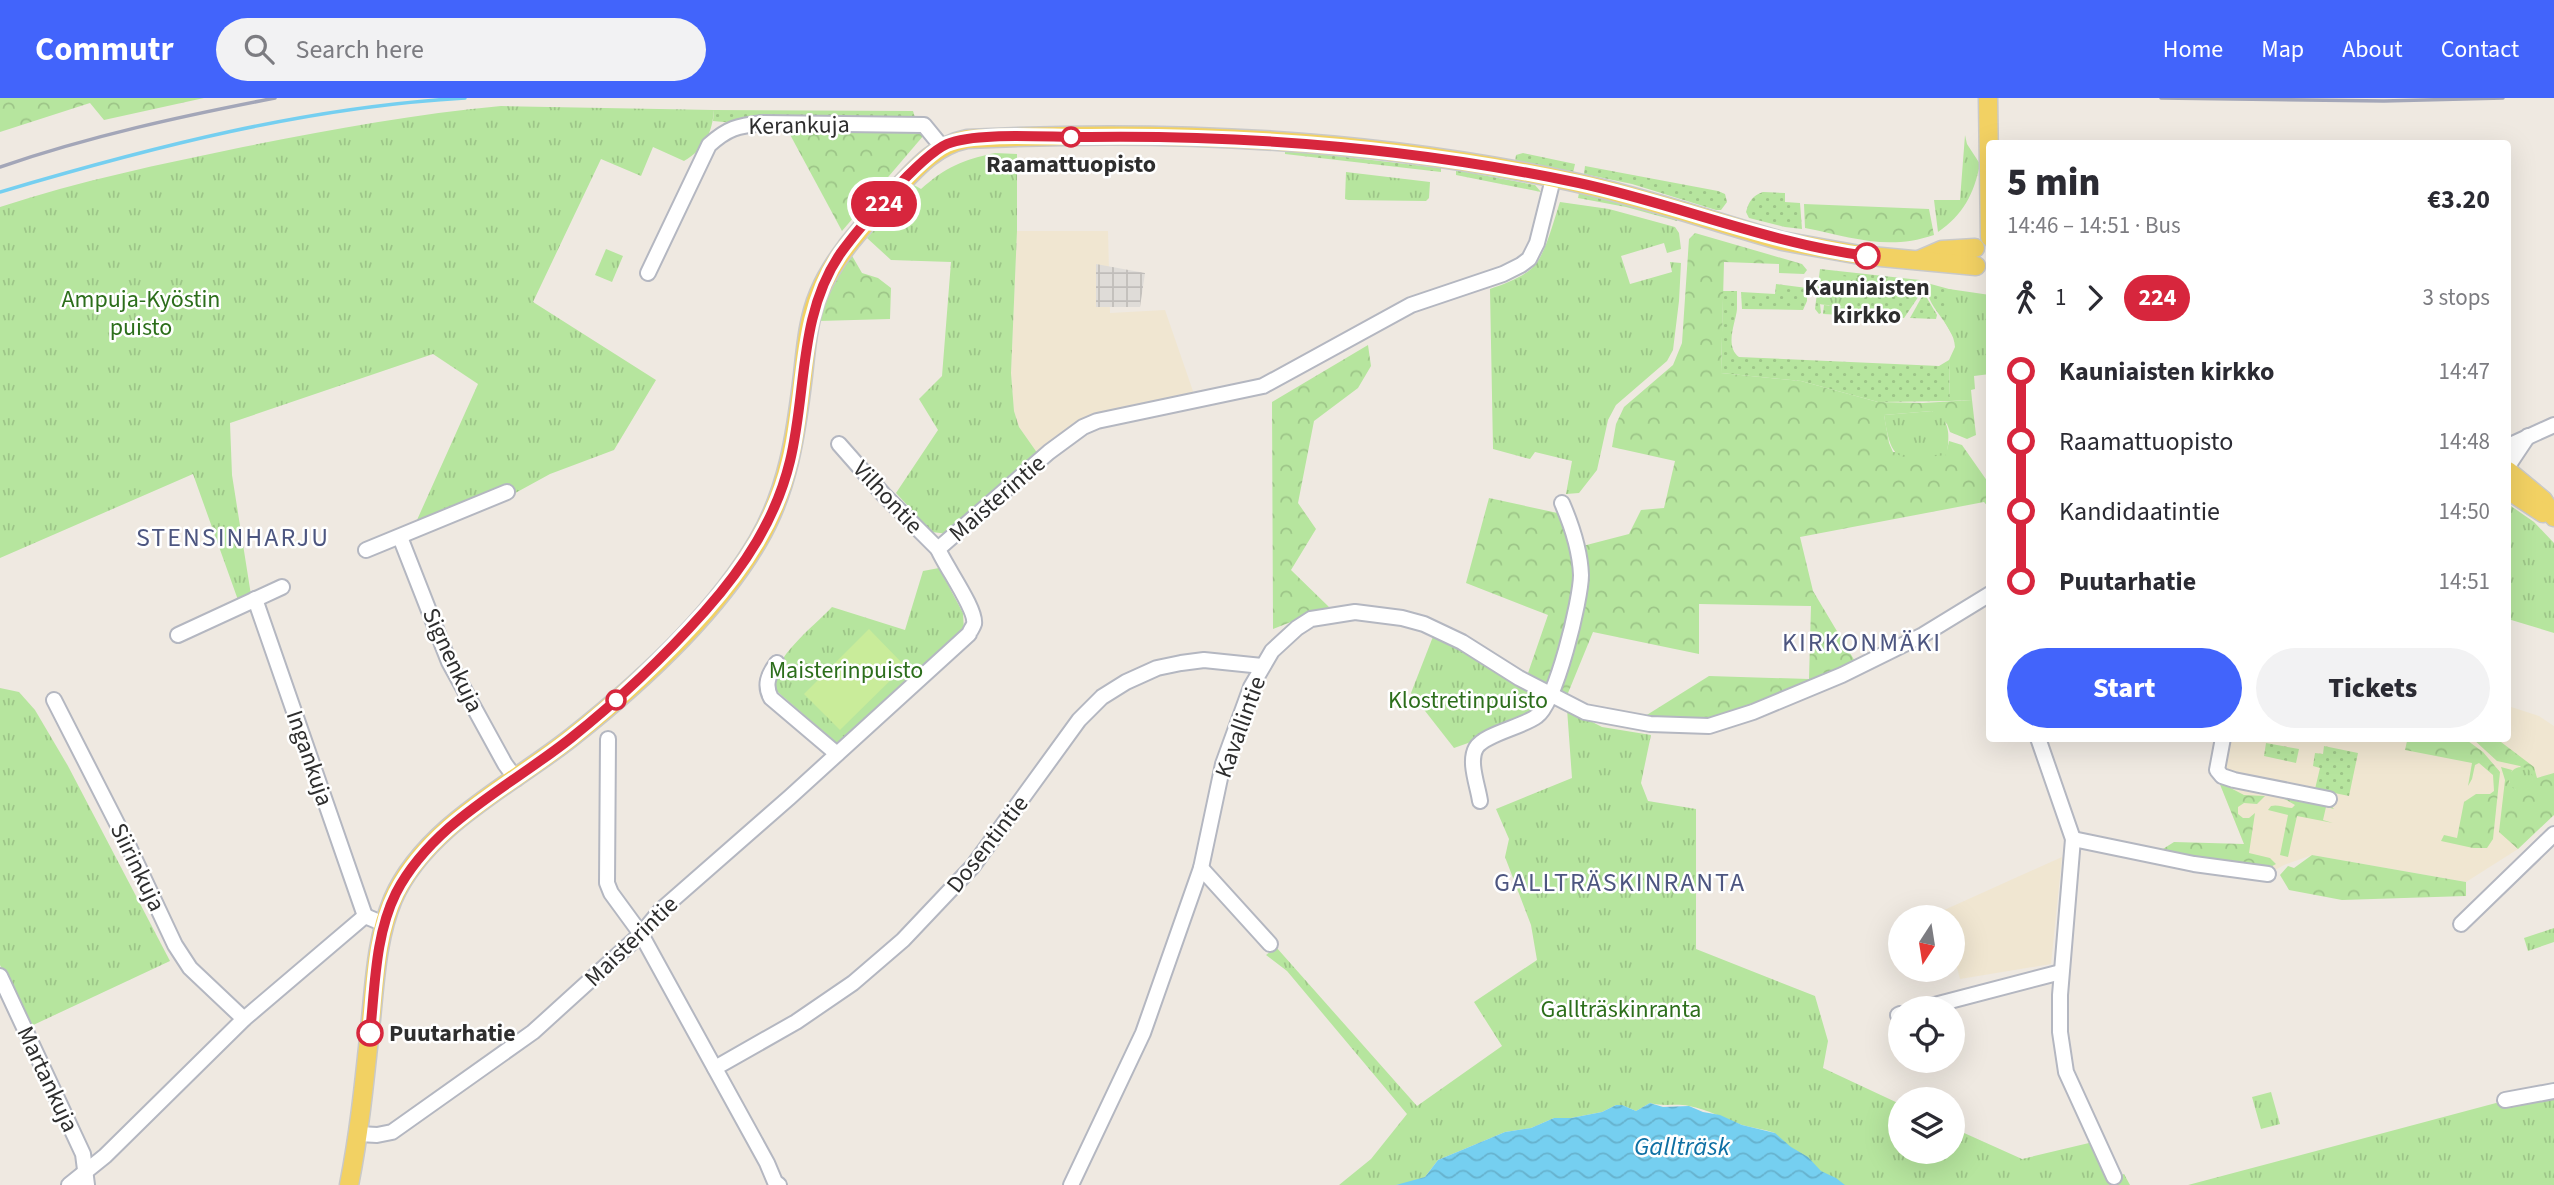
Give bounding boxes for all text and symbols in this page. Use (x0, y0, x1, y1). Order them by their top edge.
search box (216, 18, 706, 81)
text: Commutr (35, 26, 174, 73)
icon: search (240, 30, 278, 68)
text: Search here (296, 31, 424, 68)
text: Home (2163, 32, 2223, 67)
text: Map (2261, 32, 2304, 67)
text: About (2342, 32, 2403, 67)
text: Contact (2441, 32, 2519, 67)
street label: Kerankuja (748, 107, 850, 144)
marker: Raamattuopisto (1061, 127, 1081, 147)
place label: Raamattuopisto (986, 147, 1156, 182)
text: 5 min (2007, 156, 2100, 210)
line badge: 224 (844, 181, 924, 227)
text: €3.20 (2427, 181, 2490, 218)
text: 224 (865, 186, 903, 221)
text: 14:46 – 14:51 · Bus (2007, 209, 2181, 242)
marker: Kauniaisten kirkko (1854, 243, 1880, 269)
place label: Kauniaisten kirkko (1804, 270, 1930, 333)
icon: walk (2007, 279, 2045, 317)
icon: forward (2076, 279, 2114, 317)
text: 224 (2138, 280, 2176, 315)
text: 1 (2055, 281, 2066, 314)
text: 3 stops (2423, 281, 2490, 314)
park label: Ampuja-Kyöstin puisto (61, 282, 221, 345)
text: Kauniaisten kirkko (2059, 353, 2274, 390)
text: 14:47 (2439, 355, 2490, 388)
text: Raamattuopisto (2059, 423, 2233, 460)
text: 14:48 (2439, 425, 2490, 458)
street label: Maisterintie (941, 446, 1053, 550)
street label: Vilhontie (844, 453, 931, 542)
text: Kandidaatintie (2059, 493, 2220, 530)
text: 14:50 (2439, 495, 2490, 528)
district label: STENSINHARJU (136, 519, 330, 556)
text: Puutarhatie (2059, 563, 2196, 600)
text: 14:51 (2439, 565, 2490, 598)
street label: Signenkuja (413, 602, 492, 718)
district label: KIRKONMÄKI (1782, 624, 1942, 661)
button: Start (2007, 648, 2242, 728)
button: Tickets (2256, 648, 2490, 728)
park label: Maisterinpuisto (769, 653, 923, 688)
street label: Kavallintie (1206, 671, 1275, 783)
park label: Klostretinpuisto (1388, 683, 1548, 718)
unlabelled marker (606, 690, 626, 710)
street label: Ingankuja (277, 706, 342, 811)
street label: Dosentintie (938, 788, 1037, 901)
street label: Siirinkuja (101, 817, 174, 917)
district label: GALLTRÄSKINRANTA (1494, 864, 1746, 901)
street label: Maisterintie (577, 888, 686, 995)
north arrow (1888, 905, 1965, 982)
map controls (1888, 905, 1965, 1164)
park label: Gallträskinranta (1541, 992, 1701, 1027)
button: locate (1888, 996, 1965, 1073)
place label: Puutarhatie (389, 1016, 516, 1051)
street label: Martankuja (8, 1020, 87, 1138)
marker: Puutarhatie (357, 1020, 383, 1046)
button: layers (1888, 1087, 1965, 1164)
water label: Gallträsk (1634, 1128, 1731, 1165)

